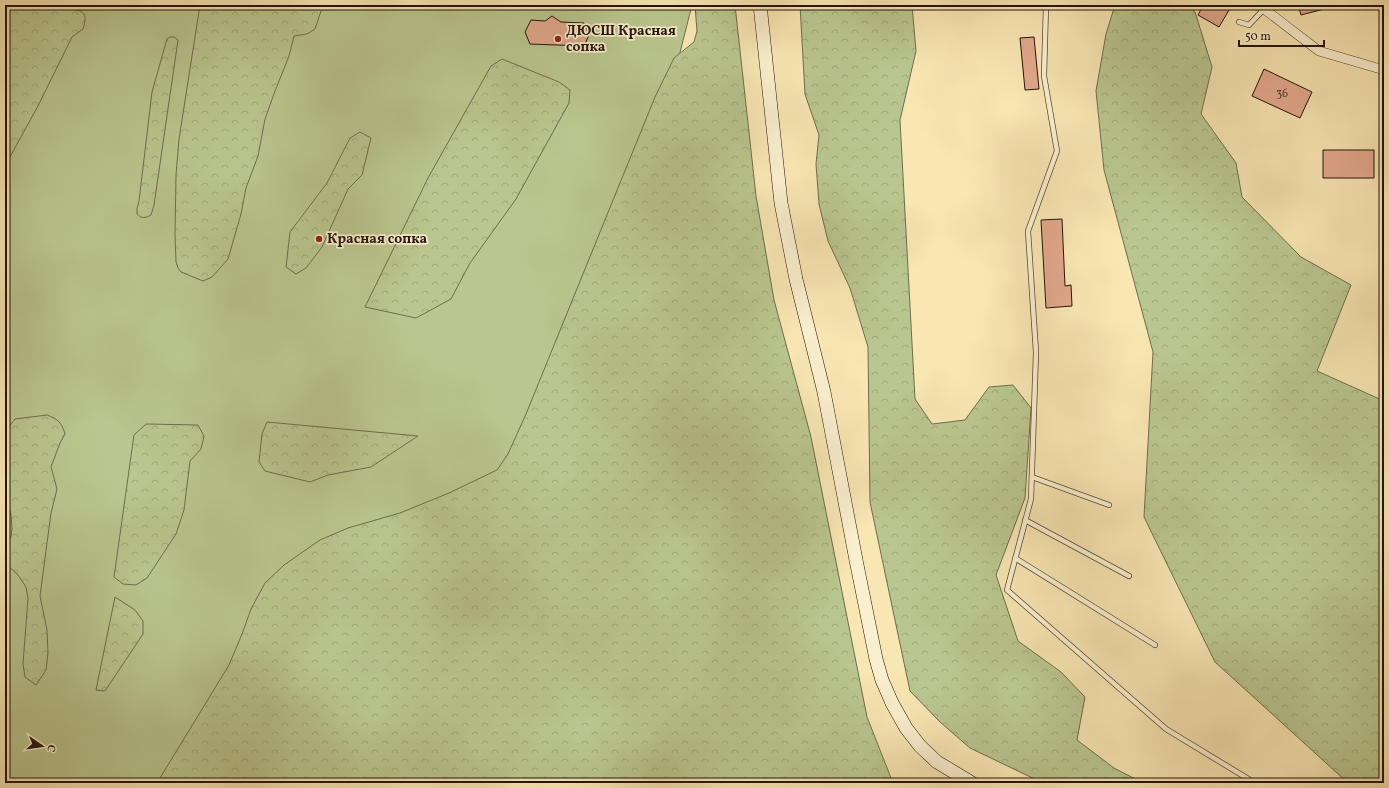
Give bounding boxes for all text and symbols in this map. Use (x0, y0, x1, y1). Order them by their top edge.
place label: ДЮСШ Красная сопка (566, 22, 676, 57)
scale bar (1239, 22, 1324, 48)
text: 50 m (1245, 29, 1271, 45)
marker: ДЮСШ Красная сопка (553, 34, 563, 44)
house number: 36 (1276, 86, 1288, 102)
place label: Красная сопка (327, 230, 428, 249)
marker: Красная сопка (314, 234, 324, 244)
north arrow (22, 726, 62, 766)
text: С (42, 743, 58, 753)

